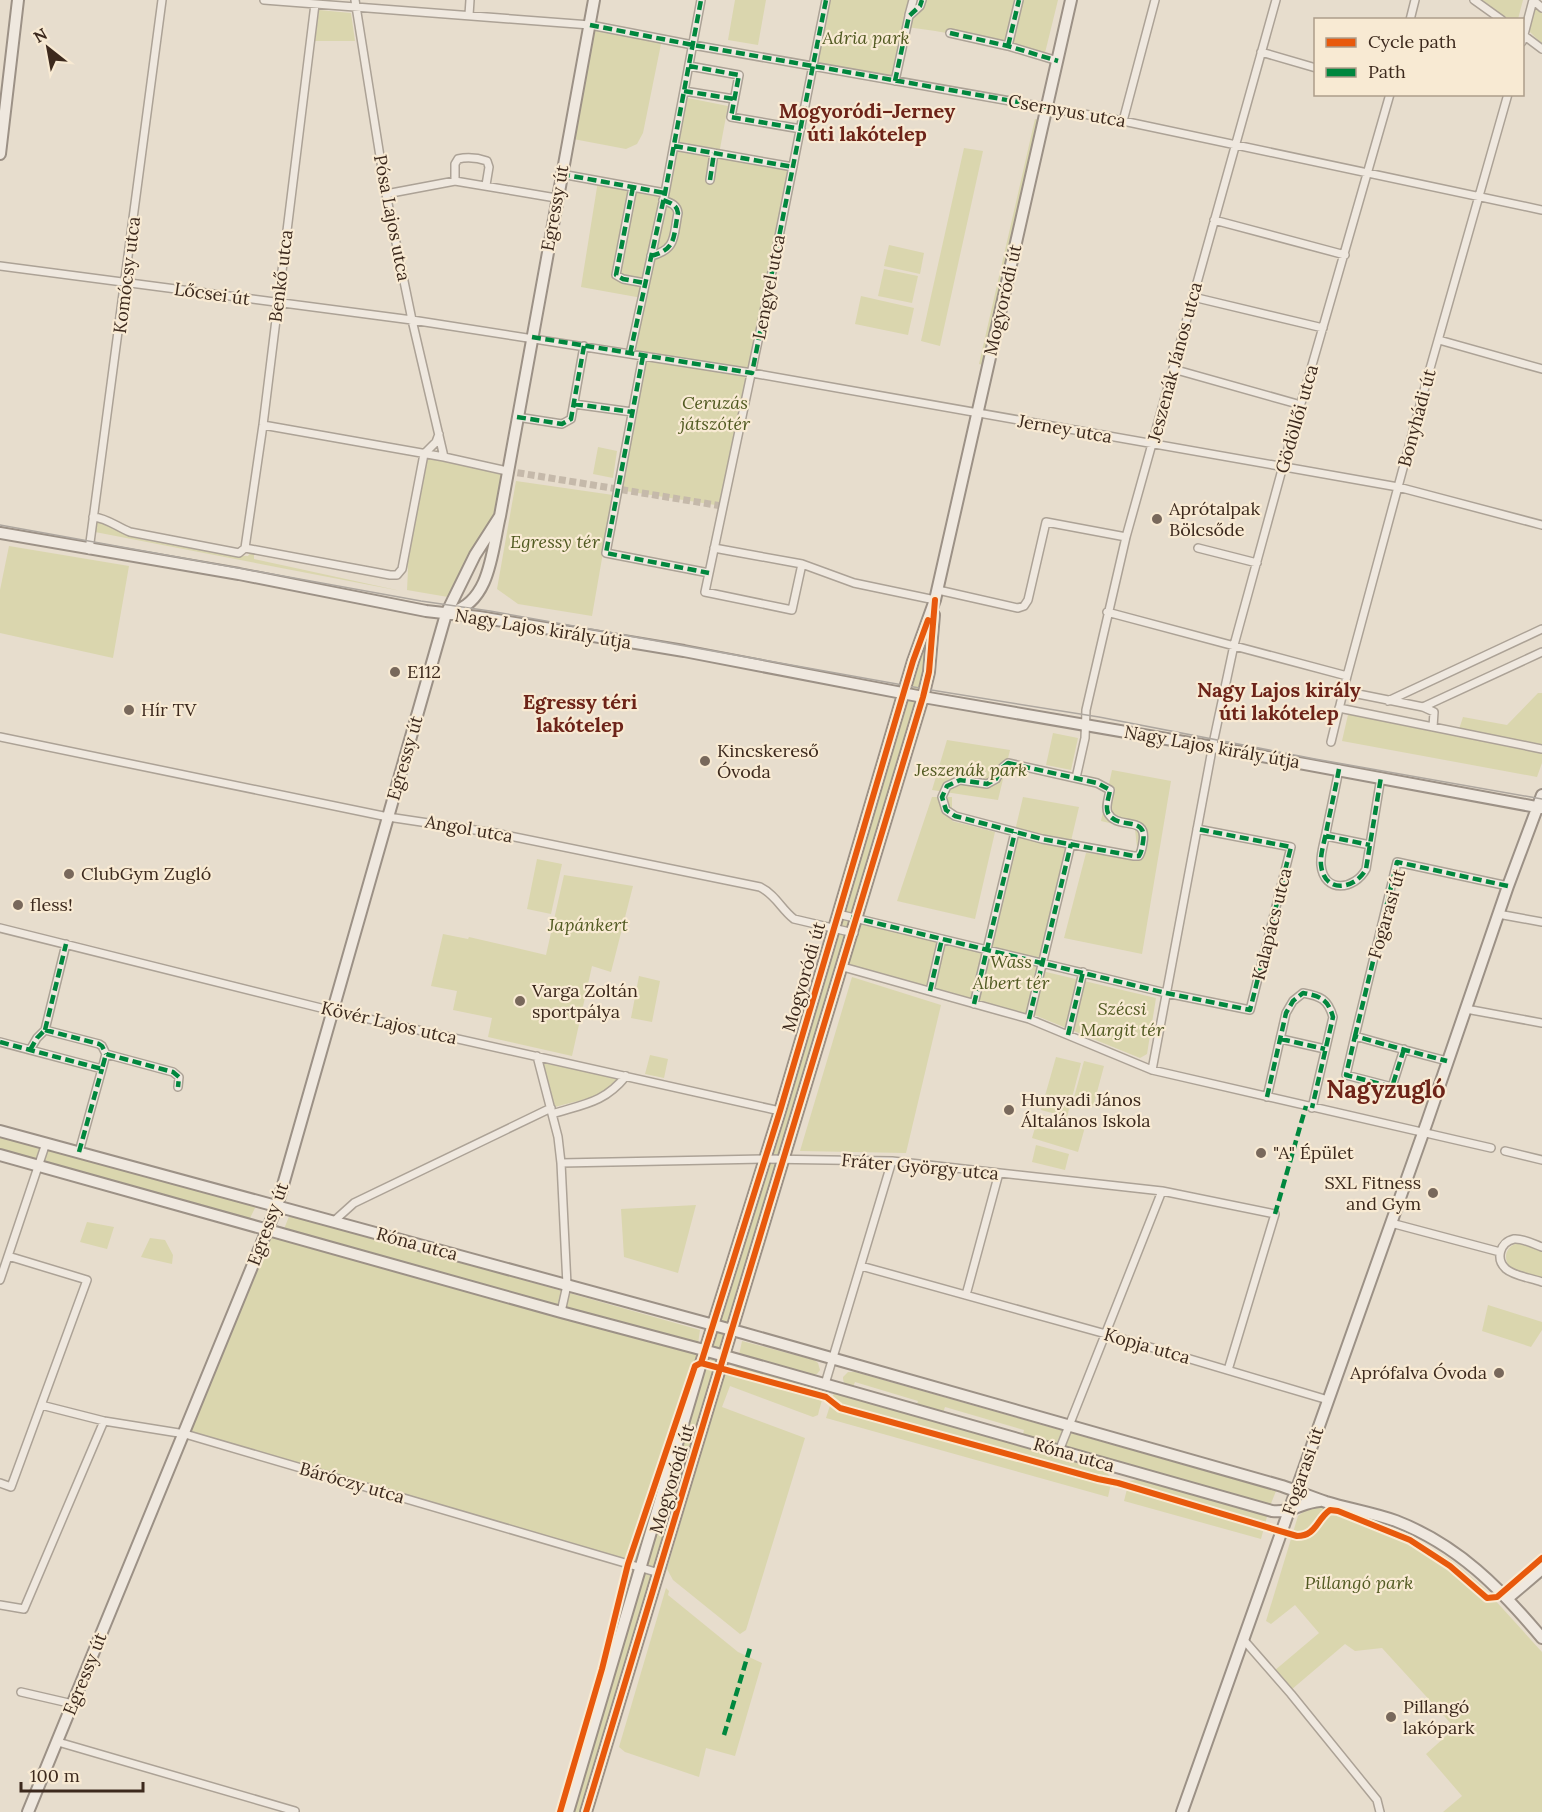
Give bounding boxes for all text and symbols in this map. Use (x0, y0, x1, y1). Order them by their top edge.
north arrow (18, 18, 78, 78)
legend (1314, 18, 1524, 96)
text: N (30, 23, 51, 47)
park label: Adria park (821, 26, 910, 49)
text: Cycle path (1368, 30, 1457, 53)
text: Path (1368, 60, 1406, 83)
street label: Csernyus utca (1006, 89, 1128, 132)
district label: Mogyoródi–Jerney úti lakótelep (779, 98, 955, 146)
street label: Pósa Lajos utca (369, 153, 416, 283)
street label: Egressy út (536, 163, 573, 253)
street label: Komócsy utca (108, 215, 145, 335)
street label: Benkő utca (263, 228, 298, 324)
street label: Lengyel utca (747, 232, 790, 341)
street label: Mogyoródi út (979, 242, 1026, 358)
street label: Lőcsei út (173, 277, 251, 310)
street label: Jeszenák János utca (1142, 279, 1207, 445)
street label: Gödöllői utca (1270, 362, 1323, 476)
street label: Bonyhádi út (1392, 366, 1441, 469)
park label: Ceruzás játszótér (678, 391, 751, 435)
street label: Jerney utca (1015, 409, 1114, 448)
place label: Aprótalpak Bölcsőde (1168, 497, 1260, 541)
marker: Aprótalpak Bölcsőde (1150, 512, 1164, 526)
park label: Egressy tér (510, 530, 601, 553)
street label: Nagy Lajos király útja (453, 603, 633, 654)
place label: E112 (407, 660, 441, 683)
marker: E112 (388, 665, 402, 679)
district label: Nagy Lajos király úti lakótelep (1197, 677, 1361, 725)
district label: Egressy téri lakótelep (523, 689, 638, 737)
place label: Hír TV (141, 698, 197, 721)
marker: Hír TV (122, 703, 136, 717)
street label: Egressy út (381, 713, 428, 803)
street label: Nagy Lajos király útja (1122, 720, 1302, 773)
place label: Kincskereső Óvoda (717, 739, 819, 783)
marker: Kincskereső Óvoda (698, 754, 712, 768)
park label: Jeszenák park (914, 758, 1027, 781)
street label: Angol utca (422, 809, 515, 848)
place label: ClubGym Zugló (81, 862, 211, 885)
street label: Kalapács utca (1246, 865, 1297, 982)
street label: Fogarasi út (1363, 866, 1410, 961)
marker: ClubGym Zugló (62, 867, 76, 881)
place label: fless! (30, 893, 73, 916)
marker: fless! (11, 898, 25, 912)
park label: Japánkert (547, 913, 628, 936)
street label: Mogyoródi út (777, 919, 830, 1035)
park label: Wass Albert tér (972, 950, 1050, 994)
place label: Varga Zoltán sportpálya (531, 979, 638, 1023)
marker: Varga Zoltán sportpálya (513, 994, 527, 1008)
street label: Kövér Lajos utca (319, 996, 459, 1049)
park label: Szécsi Margit tér (1080, 997, 1165, 1041)
district label: Nagyzugló (1326, 1074, 1446, 1105)
place label: Hunyadi János Általános Iskola (1020, 1088, 1151, 1132)
marker: Hunyadi János Általános Iskola (1002, 1103, 1016, 1117)
place label: "A" Épület (1273, 1141, 1354, 1164)
marker: "A" Épület (1254, 1146, 1268, 1160)
street label: Fráter György utca (840, 1148, 1000, 1185)
place label: SXL Fitness and Gym (1325, 1171, 1421, 1215)
street label: Egressy út (242, 1179, 293, 1269)
marker: SXL Fitness and Gym (1426, 1186, 1440, 1200)
street label: Róna utca (374, 1222, 460, 1265)
street label: Kopja utca (1101, 1322, 1193, 1369)
place label: Aprófalva Óvoda (1349, 1361, 1487, 1384)
marker: Aprófalva Óvoda (1492, 1366, 1506, 1380)
street label: Mogyoródi út (644, 1421, 699, 1537)
street label: Fogarasi út (1277, 1423, 1328, 1518)
street label: Róna utca (1031, 1432, 1117, 1477)
street label: Báróczy utca (297, 1457, 407, 1508)
park label: Pillangó park (1305, 1571, 1413, 1594)
street label: Egressy út (58, 1629, 112, 1719)
place label: Pillangó lakópark (1403, 1695, 1475, 1739)
marker: Pillangó lakópark (1384, 1710, 1398, 1724)
scale bar (21, 1755, 142, 1793)
text: 100 m (30, 1764, 80, 1787)

